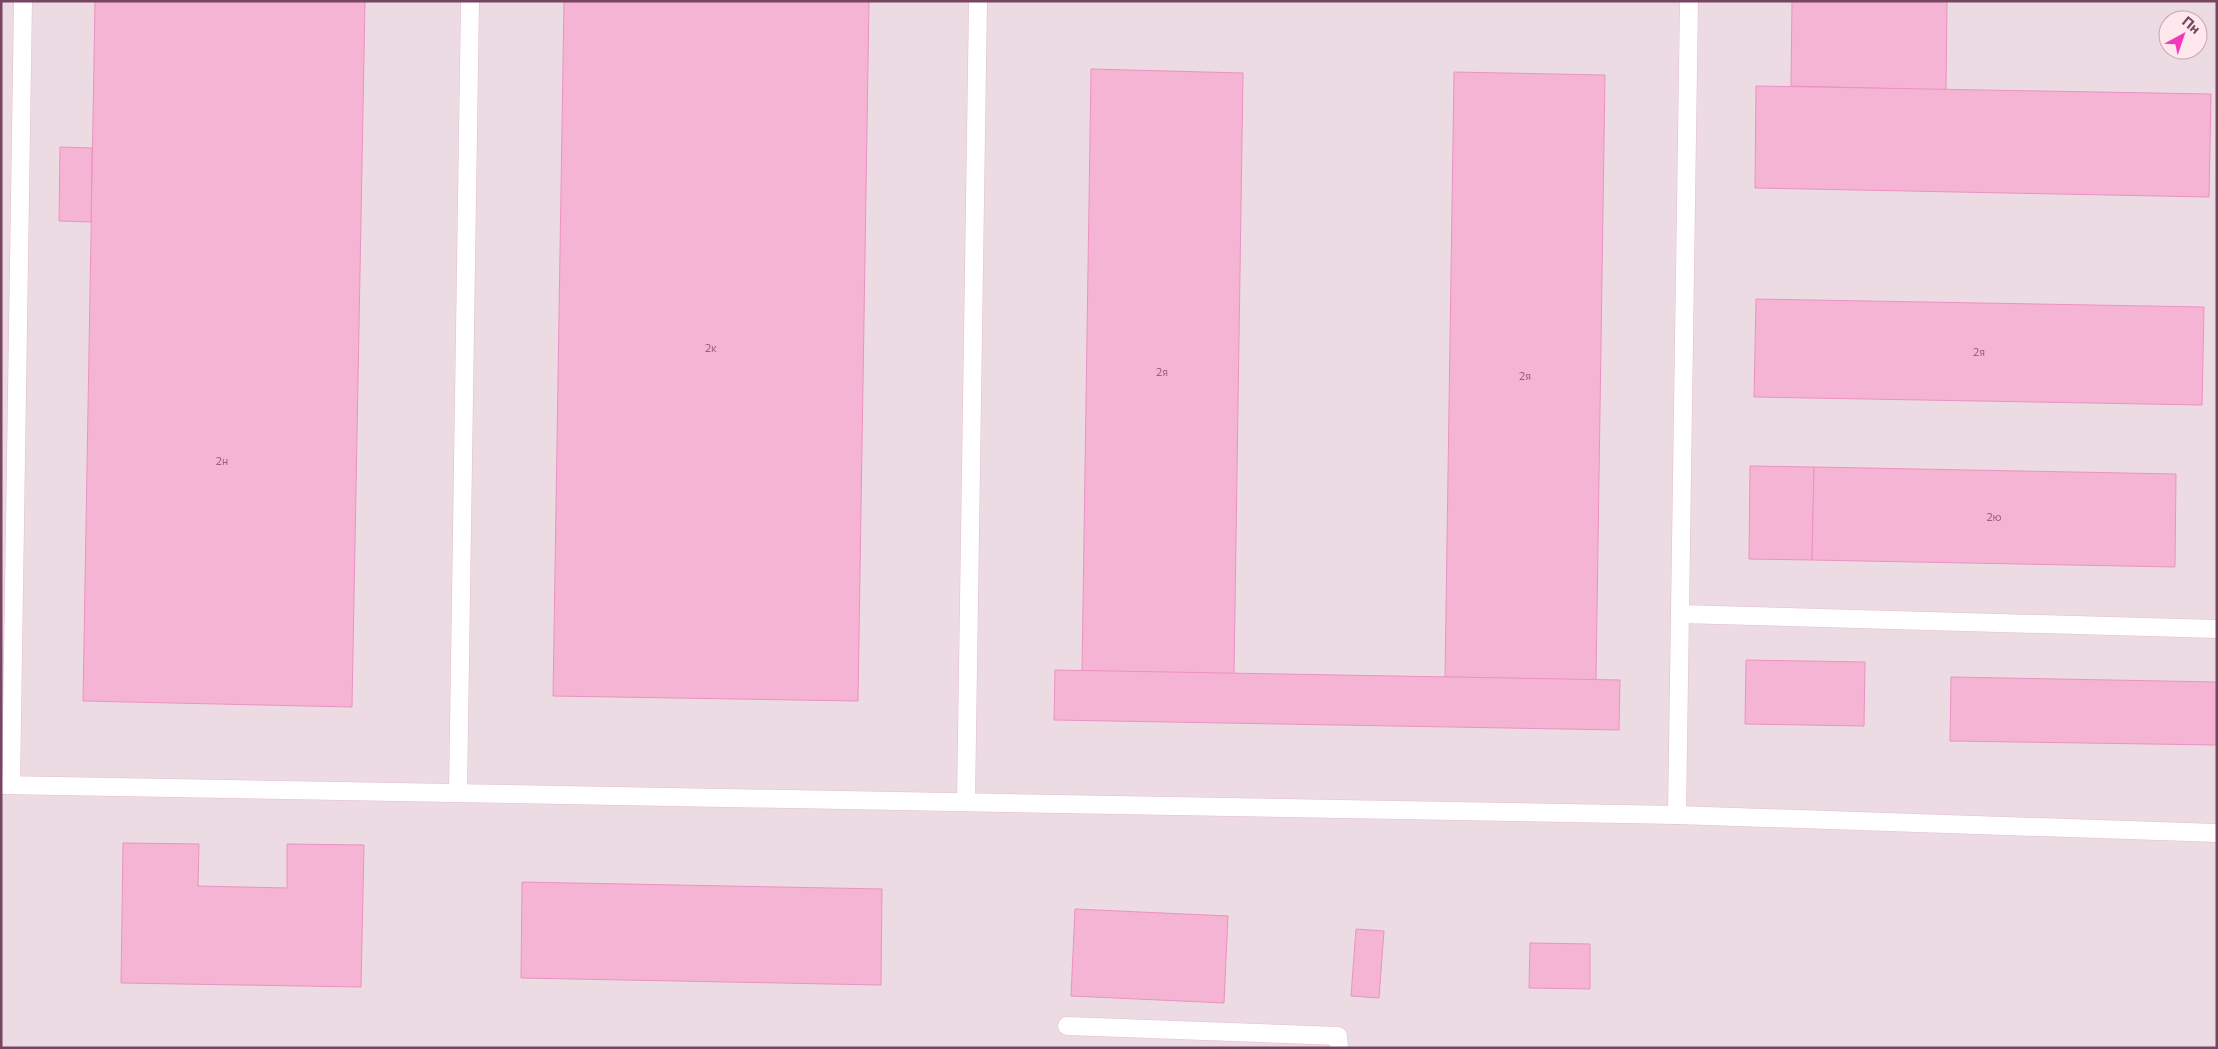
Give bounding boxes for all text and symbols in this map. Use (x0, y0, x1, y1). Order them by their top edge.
north arrow (2158, 10, 2208, 60)
text: Пн (2179, 12, 2204, 37)
house number: 2к (705, 341, 717, 354)
house number: 2я (1973, 345, 1985, 358)
house number: 2я (1156, 365, 1168, 378)
house number: 2я (1519, 369, 1531, 382)
house number: 2н (216, 454, 228, 467)
house number: 2ю (1986, 510, 2002, 523)

